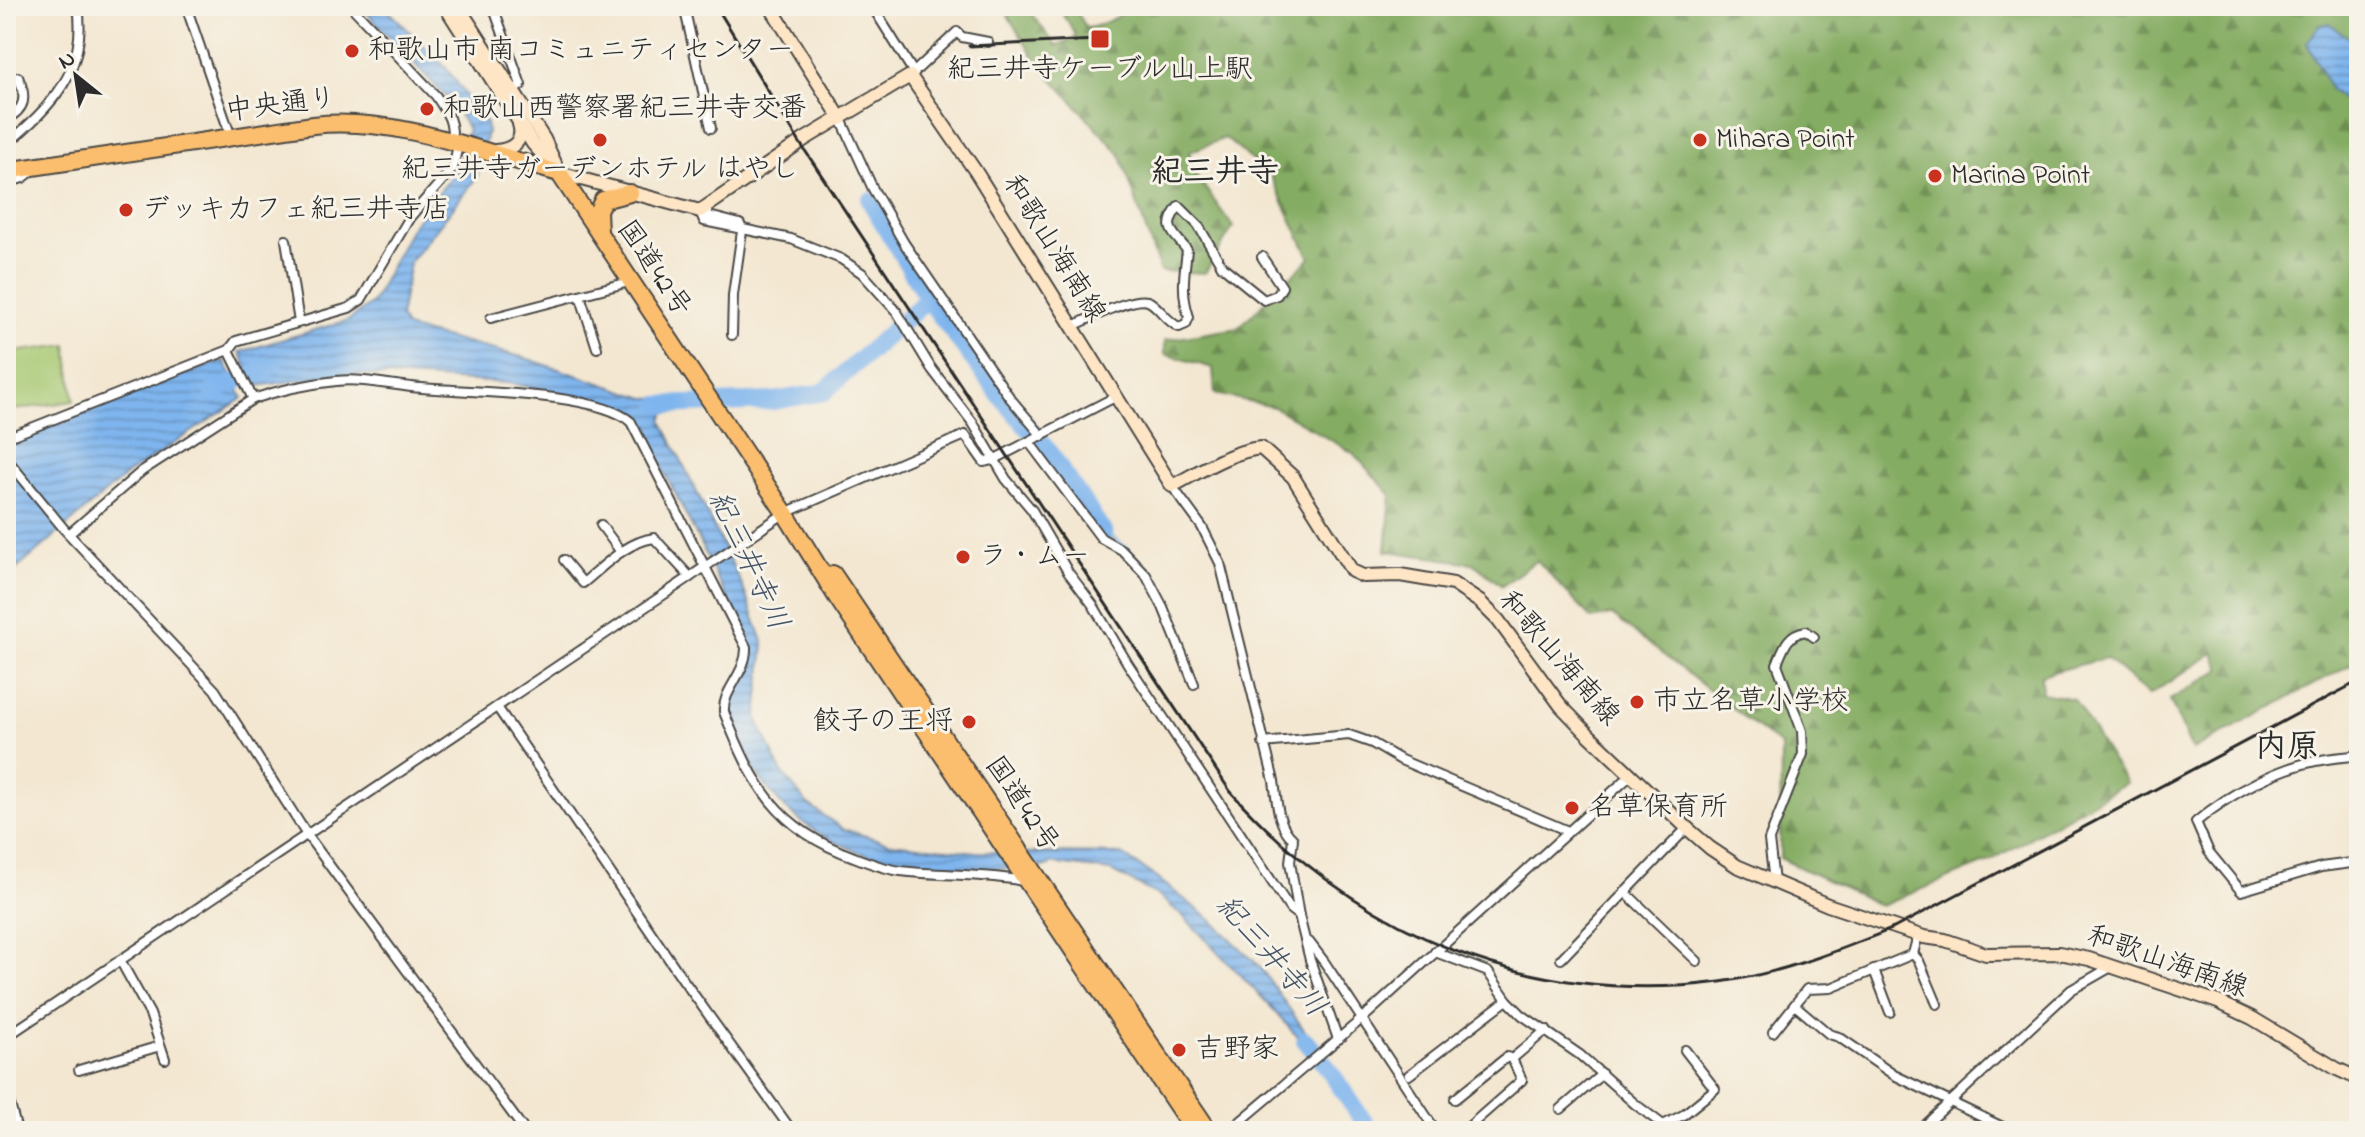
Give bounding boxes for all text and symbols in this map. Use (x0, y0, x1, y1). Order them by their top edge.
marker: 紀三井寺ケーブル山上駅 (1089, 28, 1111, 50)
place label: 和歌山市 南コミュニティセンター (368, 31, 794, 72)
north arrow (36, 36, 116, 116)
marker: 和歌山市 南コミュニティセンター (343, 42, 361, 60)
text: N (53, 44, 82, 79)
place label: 紀三井寺ケーブル山上駅 (947, 50, 1253, 91)
street label: 中央通り (223, 79, 339, 133)
place label: 和歌山西警察署紀三井寺交番 (443, 89, 807, 130)
marker: 和歌山西警察署紀三井寺交番 (418, 100, 436, 118)
place label: Mihara Point (1716, 120, 1855, 161)
marker: 紀三井寺ガーデンホテル はやし (591, 131, 609, 149)
marker: Mihara Point (1691, 131, 1709, 149)
place label: 紀三井寺ガーデンホテル はやし (401, 150, 799, 191)
district label: 紀三井寺 (1151, 150, 1279, 197)
place label: Marina Point (1951, 156, 2090, 197)
street label: 和歌山海南線 (991, 167, 1115, 331)
marker: Marina Point (1926, 167, 1944, 185)
place label: デッキカフェ紀三井寺店 (142, 190, 450, 231)
marker: デッキカフェ紀三井寺店 (117, 201, 135, 219)
street label: 国道42号 (605, 212, 701, 326)
water label: 紀三井寺川 (695, 484, 799, 638)
place label: ラ・ムー (979, 537, 1090, 578)
marker: ラ・ムー (954, 548, 972, 566)
street label: 和歌山海南線 (1487, 582, 1629, 736)
place label: 市立名草小学校 (1653, 682, 1849, 723)
marker: 市立名草小学校 (1628, 693, 1646, 711)
place label: 餃子の王将 (813, 702, 953, 743)
marker: 餃子の王将 (960, 713, 978, 731)
district label: 内原 (2255, 725, 2319, 772)
street label: 国道42号 (973, 748, 1069, 862)
place label: 名草保育所 (1588, 788, 1728, 829)
marker: 名草保育所 (1563, 799, 1581, 817)
water label: 紀三井寺川 (1204, 886, 1336, 1028)
street label: 和歌山海南線 (2081, 916, 2253, 1010)
place label: 吉野家 (1195, 1030, 1279, 1071)
marker: 吉野家 (1170, 1041, 1188, 1059)

